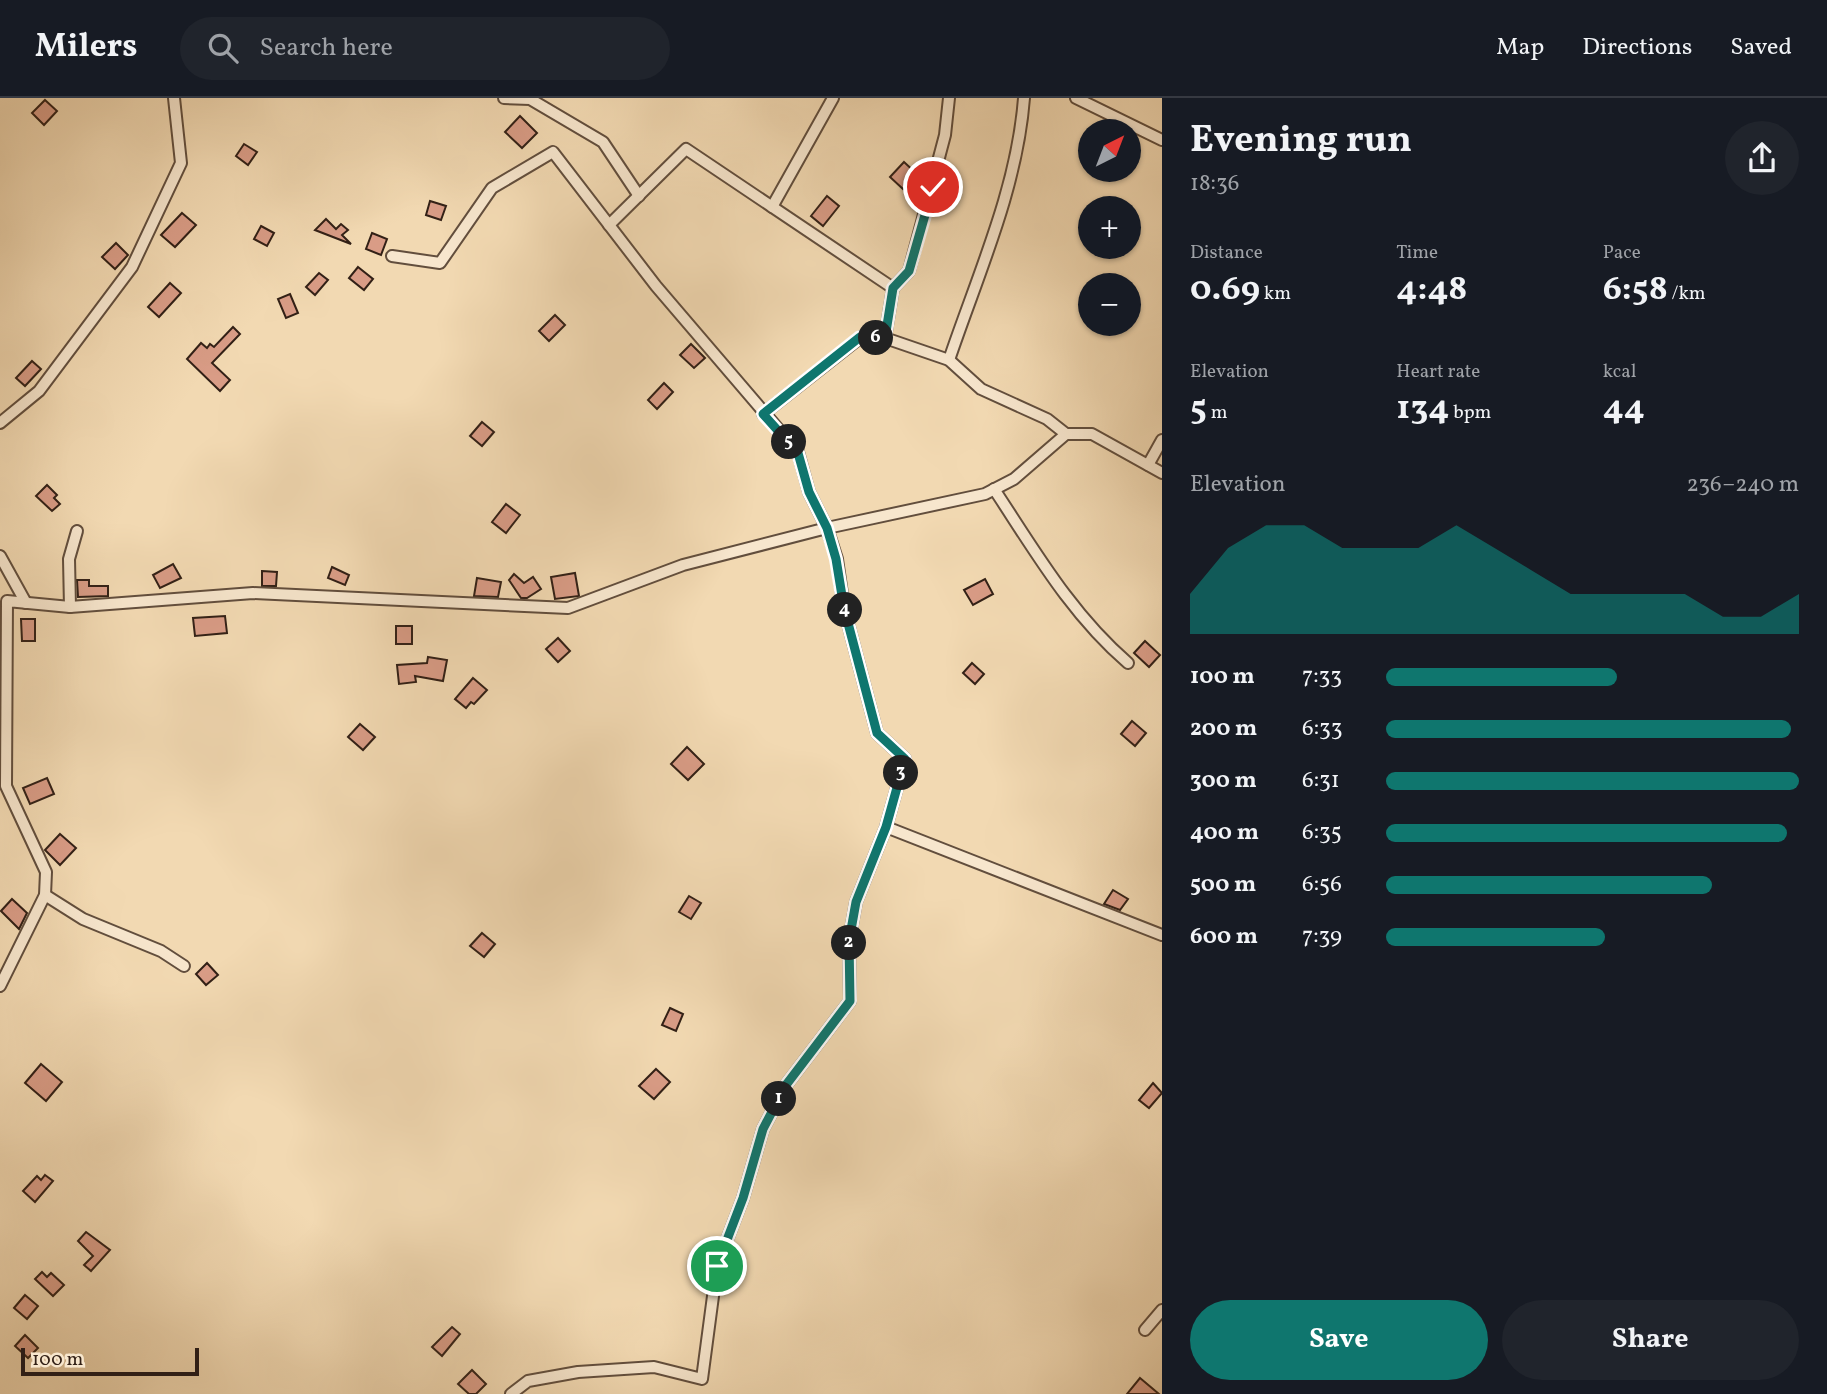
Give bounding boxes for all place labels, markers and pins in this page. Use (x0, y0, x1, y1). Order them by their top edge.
pin (903, 157, 963, 217)
pin: 6 (858, 320, 894, 356)
pin: 5 (772, 424, 806, 460)
pin: 4 (828, 592, 862, 628)
pin: 3 (884, 756, 918, 790)
pin: 2 (832, 926, 866, 960)
pin: 1 (762, 1082, 796, 1116)
pin (687, 1236, 747, 1296)

